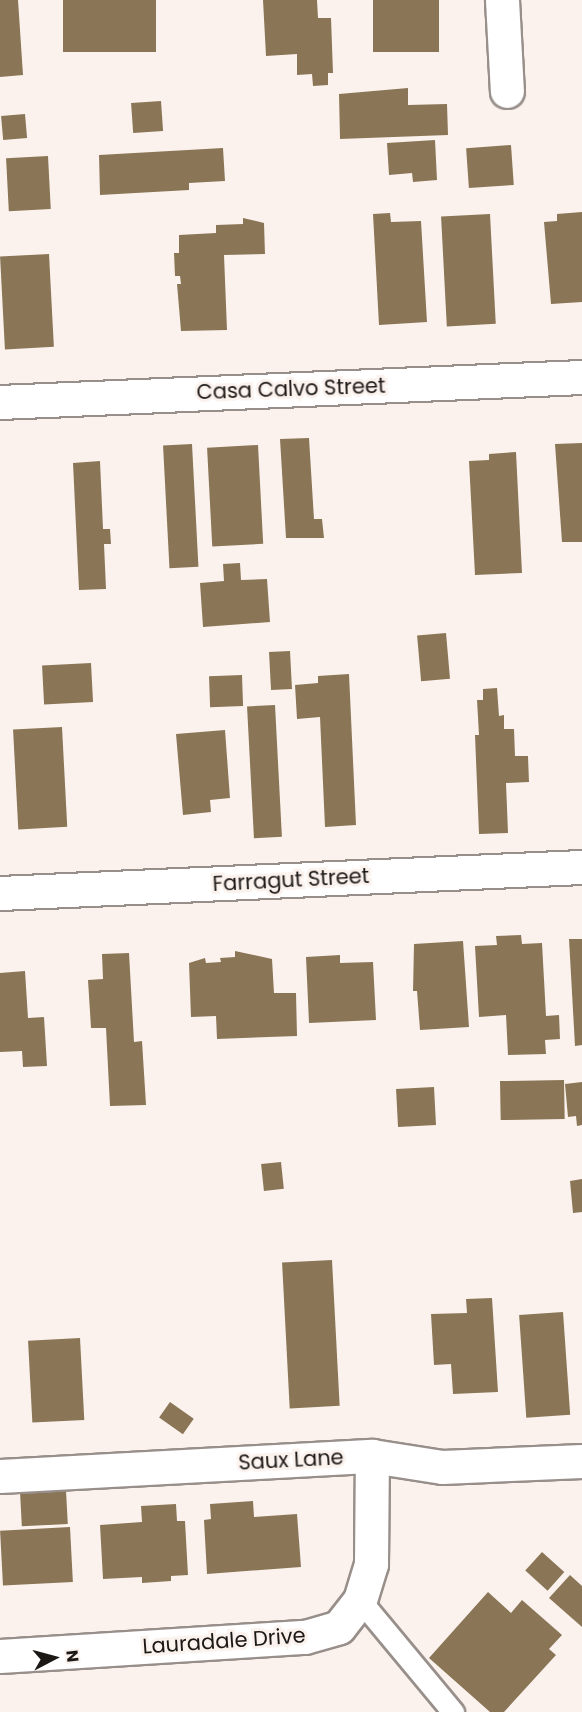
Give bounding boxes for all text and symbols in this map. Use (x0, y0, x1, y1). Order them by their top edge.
street label: Casa Calvo Street (196, 373, 386, 405)
street label: Farragut Street (212, 863, 370, 897)
street label: Saux Lane (238, 1445, 344, 1475)
street label: Lauradale Drive (142, 1623, 306, 1659)
north arrow (24, 1628, 84, 1688)
text: N (60, 1649, 84, 1663)

